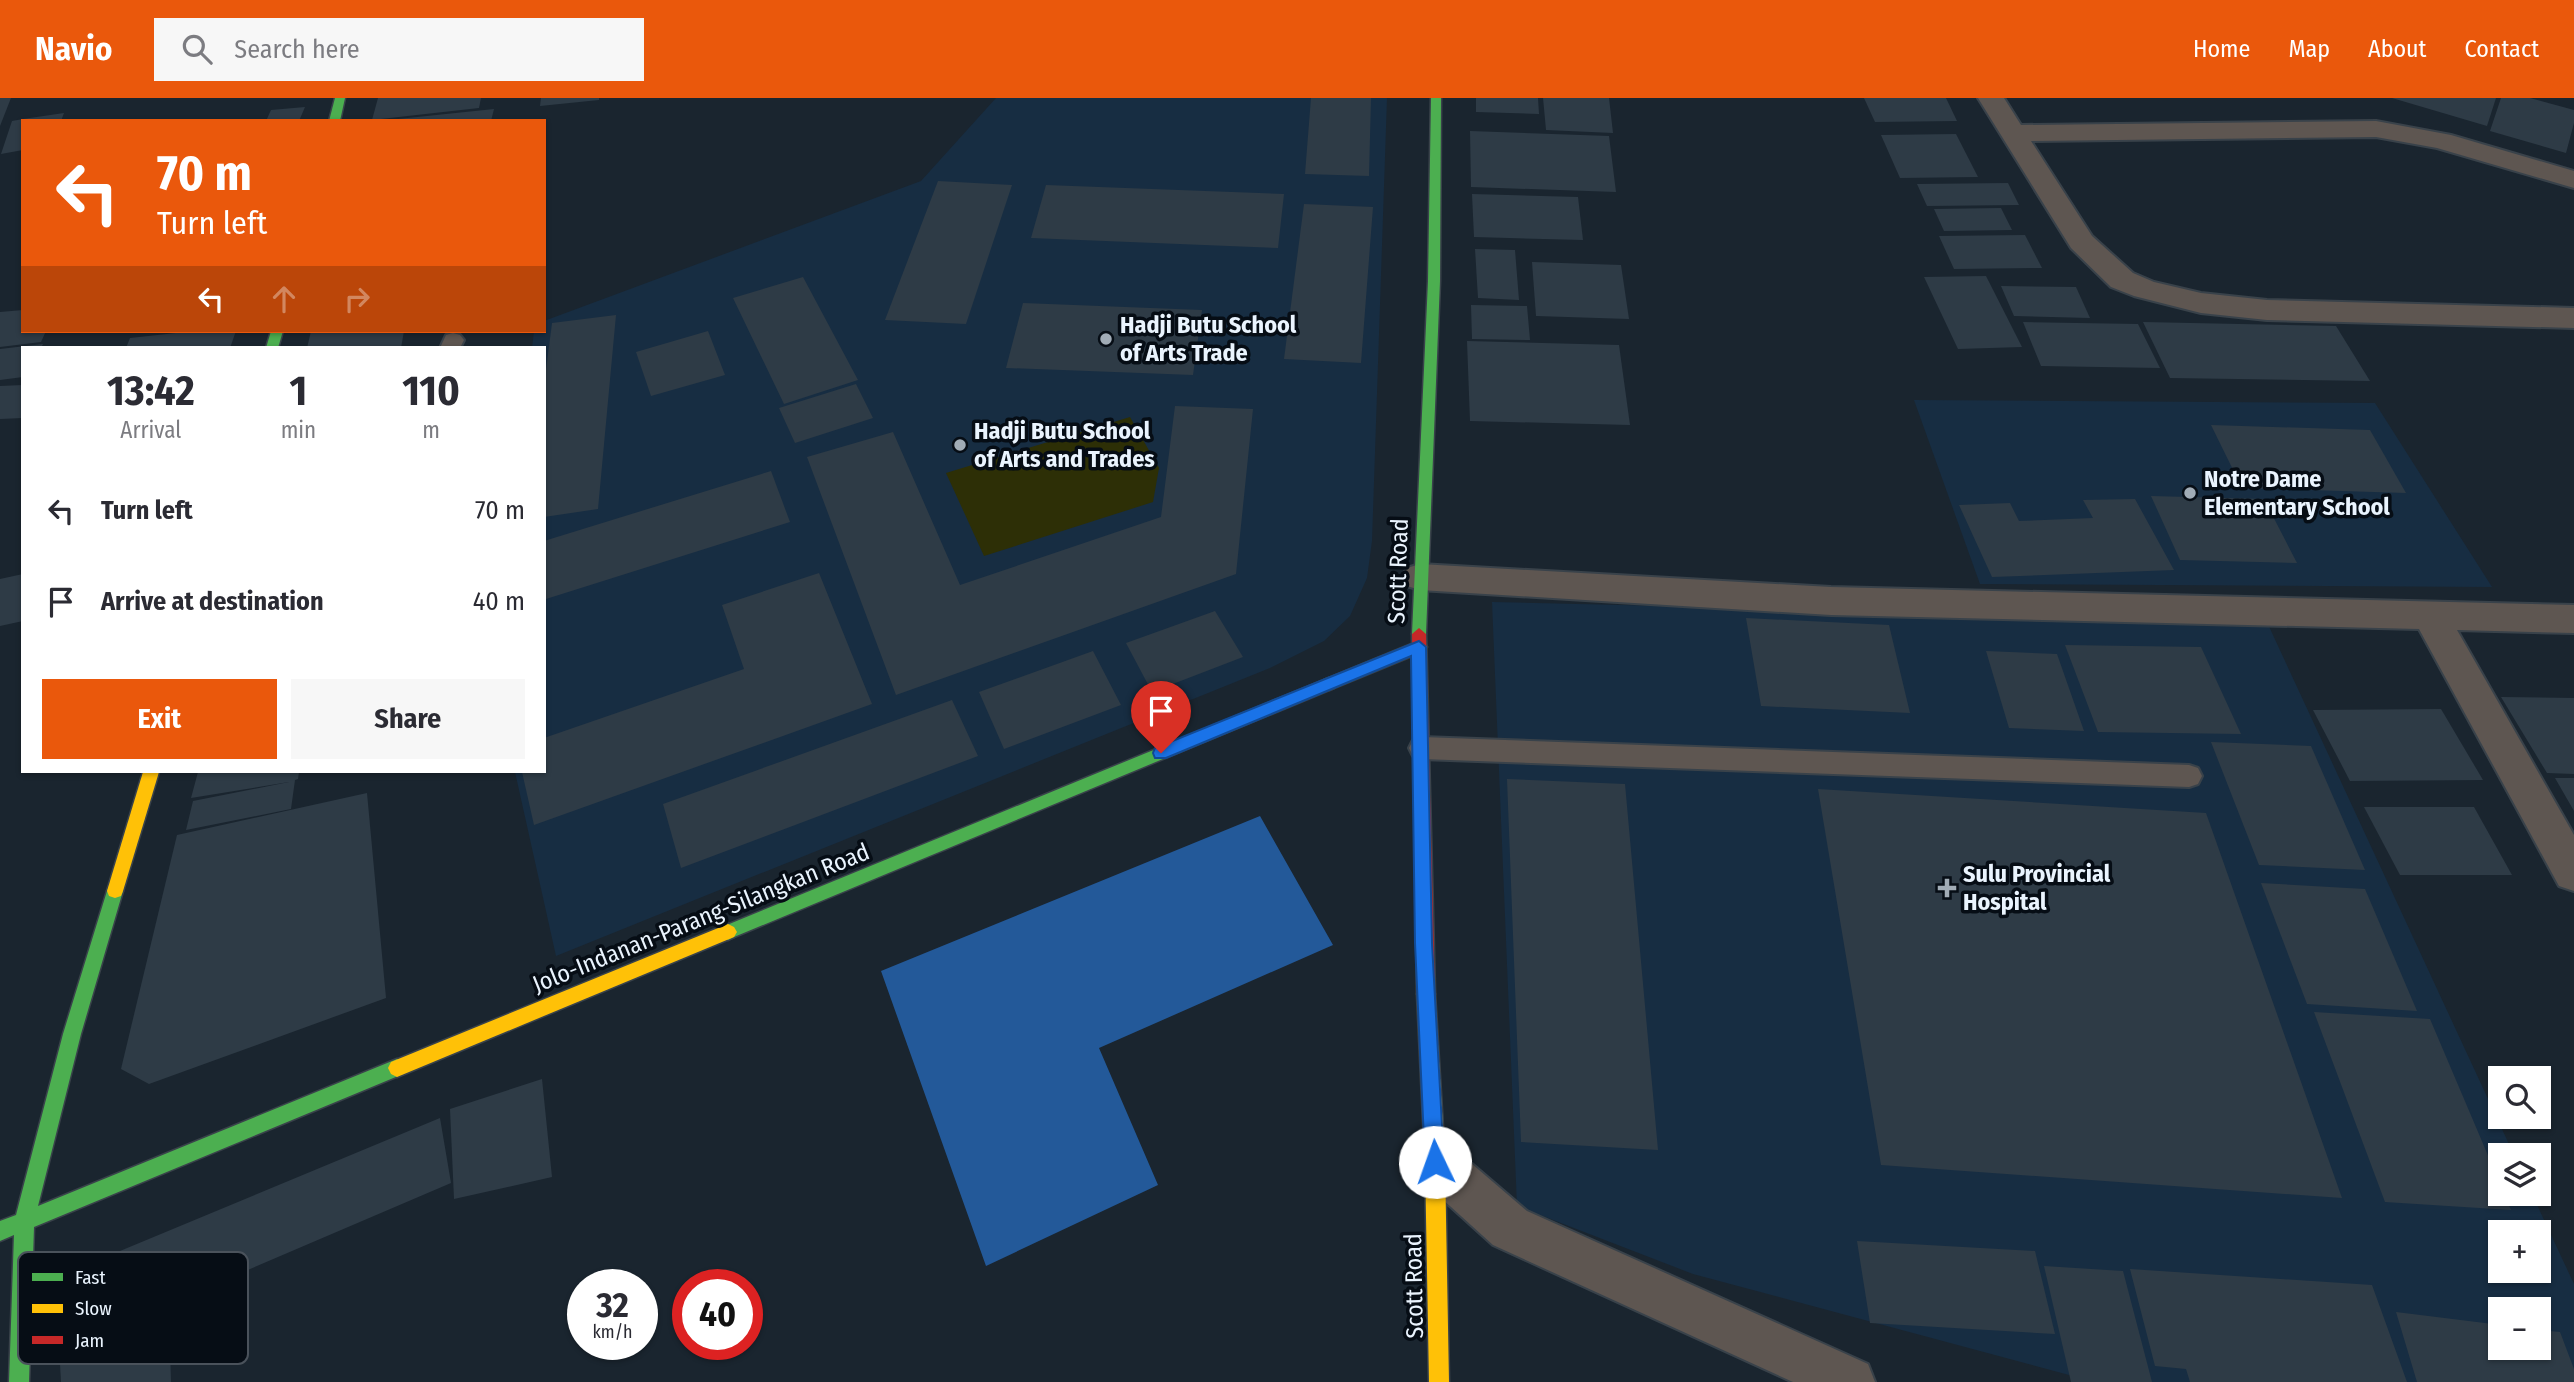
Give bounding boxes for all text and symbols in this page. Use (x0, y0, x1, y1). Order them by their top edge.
search box (154, 18, 644, 81)
text: Navio (35, 29, 112, 69)
icon: search (178, 30, 216, 68)
text: Search here (234, 34, 360, 65)
text: Home (2193, 35, 2250, 63)
text: Map (2288, 35, 2330, 63)
text: About (2368, 35, 2426, 63)
text: Contact (2464, 35, 2539, 63)
text: 70 m (157, 144, 252, 203)
icon: left (42, 147, 133, 238)
text: Turn left (157, 204, 267, 242)
icon: left (192, 280, 230, 318)
icon: ahead (265, 280, 303, 318)
icon: right (338, 280, 376, 318)
place label: Hadji Butu School of Arts Trade (1120, 311, 1297, 367)
marker: Hadji Butu School of Arts Trade (1098, 331, 1114, 347)
text: 13:42 (107, 366, 195, 416)
text: 1 (290, 366, 307, 416)
text: 110 (402, 366, 460, 416)
text: Arrival (120, 416, 181, 444)
text: min (281, 416, 316, 444)
text: m (422, 416, 440, 444)
place label: Hadji Butu School of Arts and Trades (974, 417, 1155, 473)
marker: Hadji Butu School of Arts and Trades (952, 437, 968, 453)
place label: Notre Dame Elementary School (2204, 465, 2390, 521)
marker: Notre Dame Elementary School (2182, 485, 2198, 501)
icon: left (42, 492, 80, 530)
text: Turn left (101, 495, 193, 526)
text: 70 m (475, 495, 525, 526)
street label: Scott Road (1382, 518, 1414, 624)
icon: arrive (42, 583, 80, 621)
text: Arrive at destination (101, 586, 324, 617)
text: 40 m (473, 586, 525, 617)
button: Exit (42, 679, 277, 759)
button: Share (291, 679, 525, 759)
pin (1131, 681, 1191, 753)
icon: arrive (1142, 692, 1180, 730)
street label: Jolo-Indanan-Parang-Silangkan Road (528, 837, 874, 999)
place label: Sulu Provincial Hospital (1963, 860, 2111, 916)
marker: Sulu Provincial Hospital (1937, 878, 1957, 898)
map controls (2488, 1066, 2551, 1360)
button: search (2488, 1066, 2551, 1129)
position arrow (1398, 1125, 1472, 1199)
button: layers (2488, 1143, 2551, 1206)
button: + (2488, 1220, 2551, 1283)
street label: Scott Road (1399, 1233, 1429, 1339)
legend (18, 1252, 248, 1364)
text: Fast (75, 1266, 106, 1289)
speed limit sign: 40 (672, 1269, 763, 1360)
text: 32 (596, 1284, 629, 1326)
text: Slow (75, 1297, 112, 1320)
button: − (2488, 1297, 2551, 1360)
text: km/h (592, 1321, 633, 1343)
text: Jam (75, 1329, 104, 1352)

